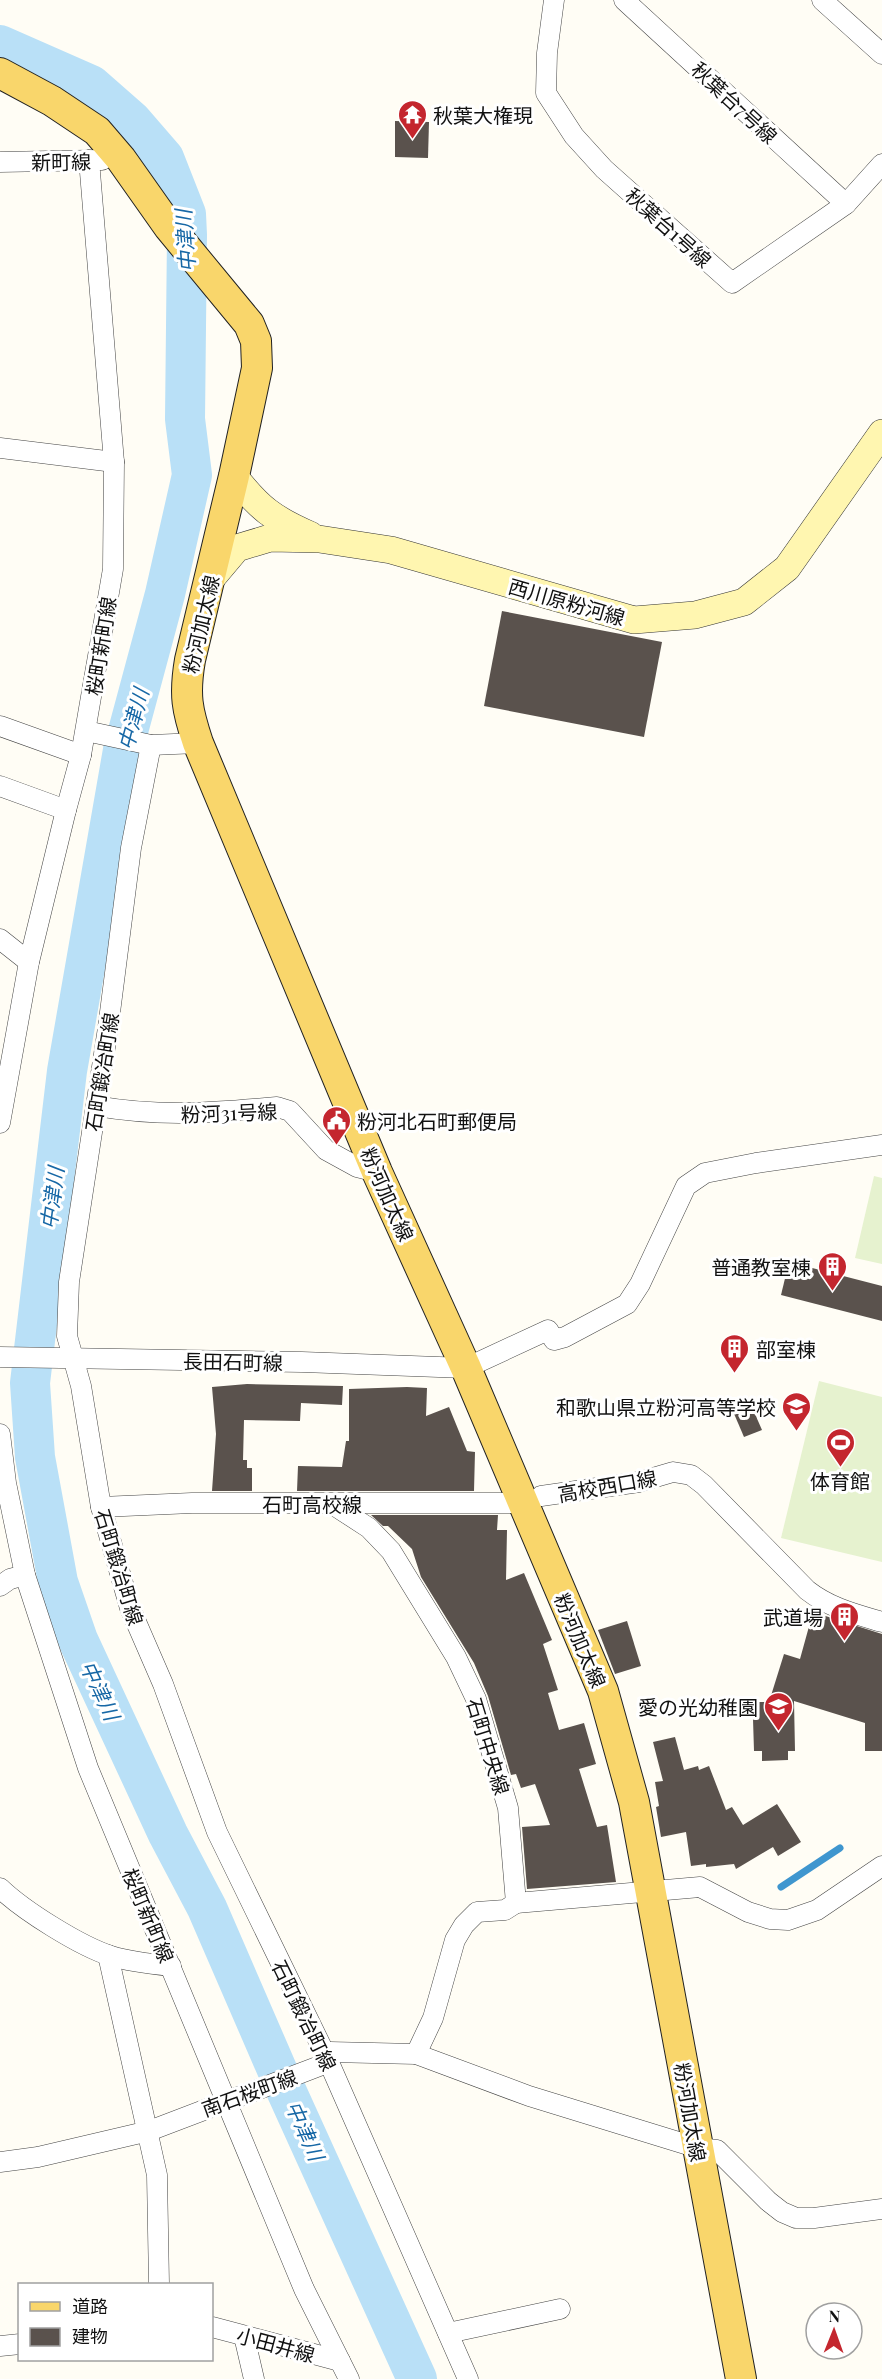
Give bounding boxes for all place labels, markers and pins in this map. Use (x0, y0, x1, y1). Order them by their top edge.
temple icon: 秋葉大権現 (396, 98, 428, 140)
place label: 秋葉大権現 (433, 101, 533, 128)
public building icon: 粉河北石町郵便局 (320, 1104, 352, 1146)
place label: 粉河北石町郵便局 (357, 1107, 517, 1134)
building icon: 普通教室棟 (816, 1250, 848, 1292)
place label: 普通教室棟 (711, 1253, 811, 1280)
building icon: 部室棟 (719, 1332, 751, 1374)
place label: 部室棟 (756, 1335, 816, 1362)
school or university icon: 和歌山県立粉河高等学校 (781, 1390, 813, 1432)
place label: 和歌山県立粉河高等学校 (556, 1393, 776, 1420)
sports icon: 体育館 (824, 1426, 856, 1468)
place label: 体育館 (810, 1467, 870, 1494)
building icon: 武道場 (828, 1600, 860, 1642)
place label: 武道場 (763, 1603, 823, 1630)
school or university icon: 愛の光幼稚園 (763, 1690, 795, 1732)
place label: 愛の光幼稚園 (638, 1693, 758, 1720)

